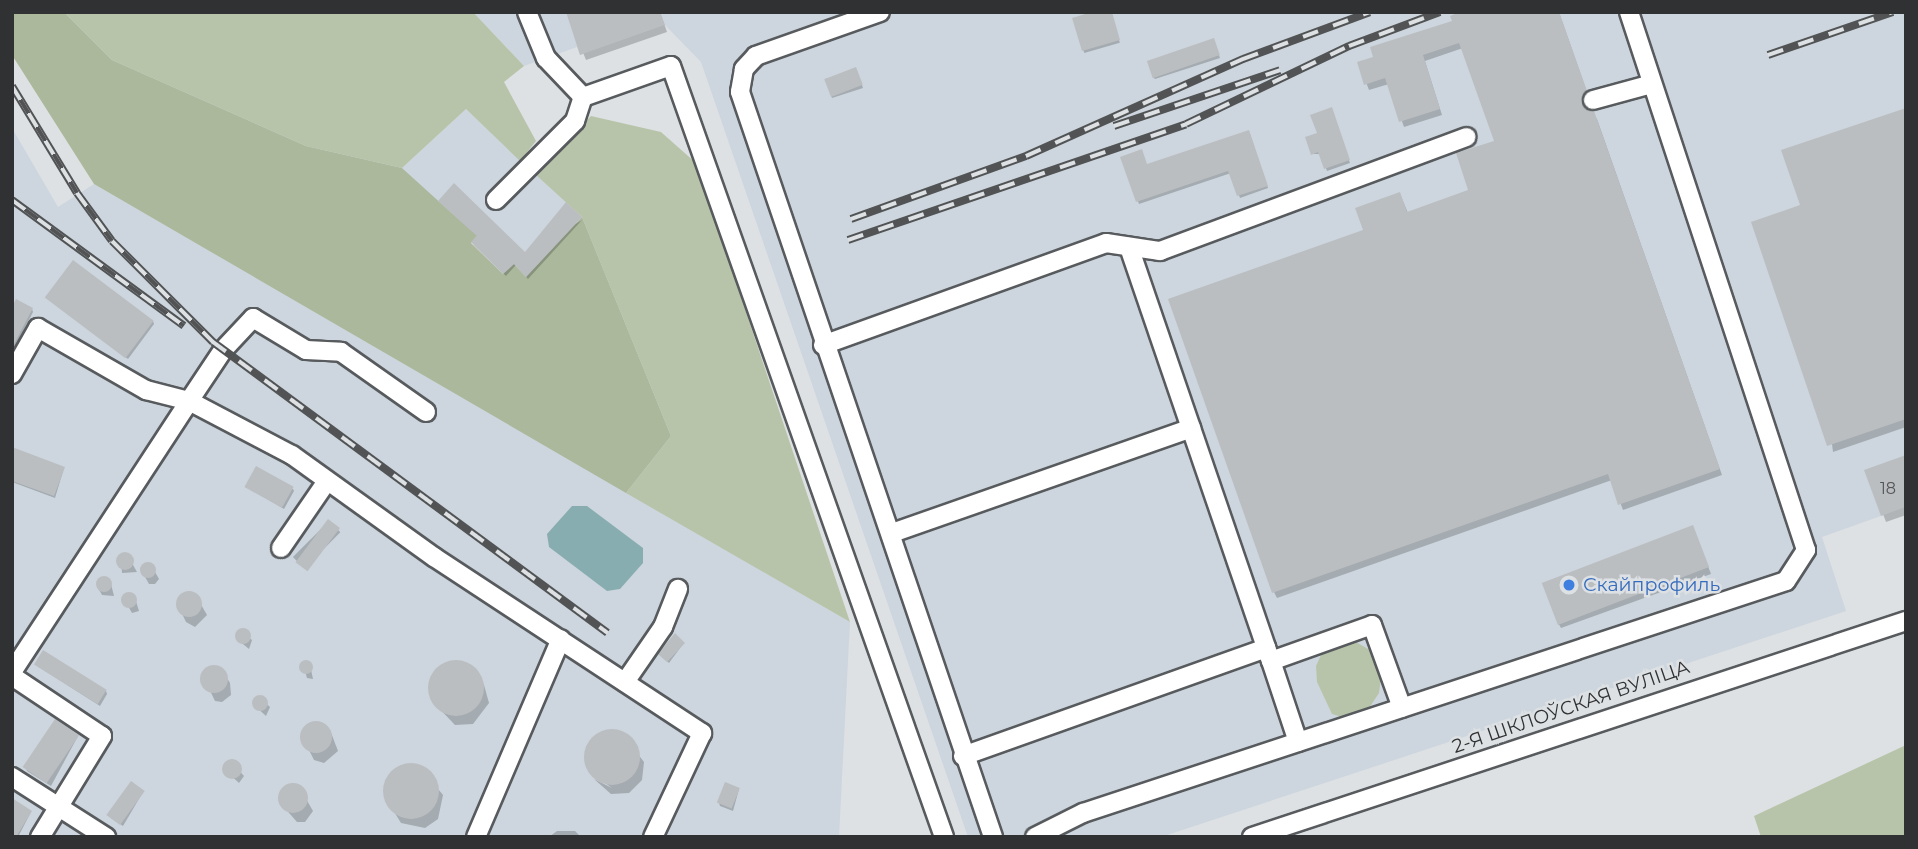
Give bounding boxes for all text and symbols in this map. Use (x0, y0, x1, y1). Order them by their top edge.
house number: 18 (1880, 479, 1896, 499)
place label: Скайпрофиль (1583, 574, 1720, 596)
marker: Скайпрофиль (1561, 577, 1577, 593)
street label: 2-Я ШКЛОЎСКАЯ ВУЛІЦА (1449, 656, 1693, 758)

